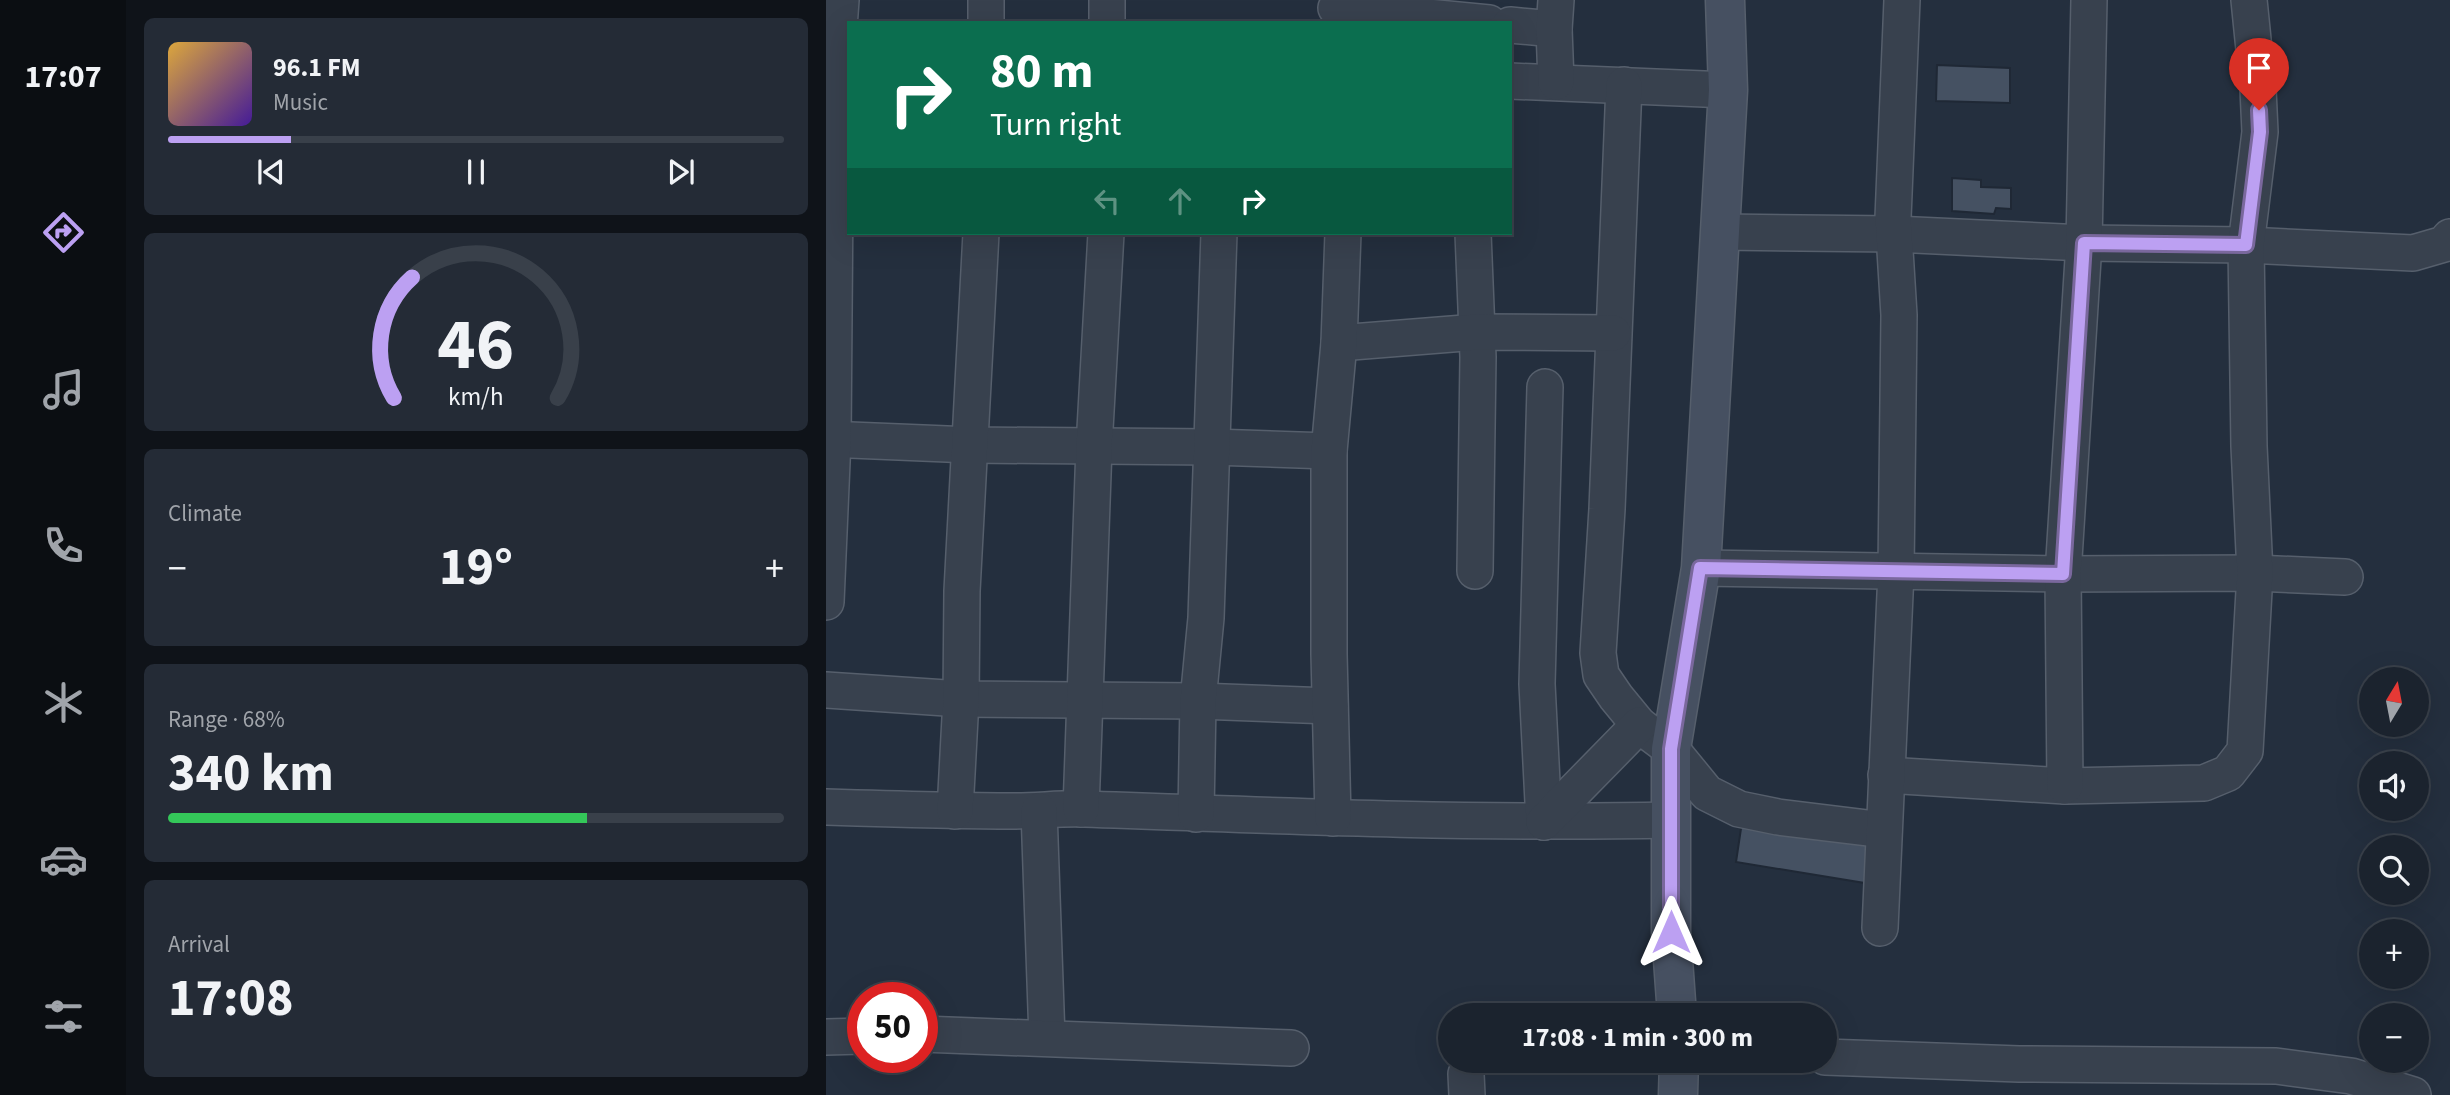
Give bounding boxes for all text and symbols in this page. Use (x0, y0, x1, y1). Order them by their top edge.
text: 80 m (990, 37, 1094, 107)
pin (2229, 38, 2289, 110)
text: 96.1 FM (273, 49, 361, 86)
icon: right (875, 49, 966, 140)
icon: arrive (2240, 49, 2278, 87)
text: 17:07 (24, 54, 102, 100)
text: Music (273, 86, 328, 119)
text: Turn right (990, 102, 1121, 148)
icon: previous (252, 153, 290, 191)
icon: pause (457, 153, 495, 191)
icon: next (662, 153, 700, 191)
icon: left (1088, 182, 1126, 220)
icon: ahead (1161, 182, 1199, 220)
icon: right (1234, 182, 1272, 220)
icon: directions (39, 208, 88, 257)
text: 46 (438, 294, 514, 398)
icon: music (39, 365, 88, 414)
text: km/h (448, 379, 504, 415)
text: Climate (168, 497, 242, 530)
icon: phone (39, 521, 88, 570)
text: 19° (439, 531, 513, 605)
text: − (168, 542, 187, 596)
text: + (765, 542, 784, 596)
north arrow (2359, 667, 2429, 737)
map controls (2359, 667, 2429, 1073)
icon: climate (39, 678, 88, 727)
text: Range · 68% (168, 703, 285, 736)
text: 340 km (168, 737, 334, 811)
button: sound (2359, 751, 2429, 821)
icon: car (39, 835, 88, 884)
button: search (2359, 835, 2429, 905)
position arrow (1634, 895, 1708, 969)
button: + (2359, 919, 2429, 989)
text: Arrival (168, 928, 230, 961)
text: 17:08 (168, 962, 293, 1036)
speed limit sign: 50 (847, 982, 938, 1073)
icon: filters (39, 992, 88, 1041)
button: − (2359, 1003, 2429, 1073)
text: 17:08 · 1 min · 300 m (1522, 1019, 1753, 1056)

